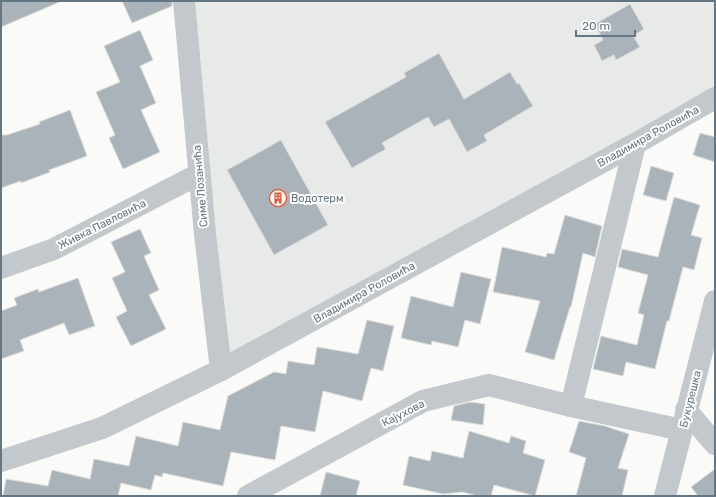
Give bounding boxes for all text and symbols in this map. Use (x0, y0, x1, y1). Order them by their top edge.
scale bar (576, 12, 635, 38)
text: 20 m (582, 19, 610, 33)
street label: Владимира Роловића (595, 103, 701, 170)
street label: Симе Лозанића (190, 144, 211, 228)
building icon: Водотерм (268, 188, 288, 208)
place label: Водотерм (291, 192, 343, 205)
street label: Живка Павловића (56, 197, 148, 252)
street label: Владимира Роловића (311, 259, 417, 326)
street label: Букурешка (677, 369, 704, 429)
street label: Кајухова (380, 397, 427, 430)

